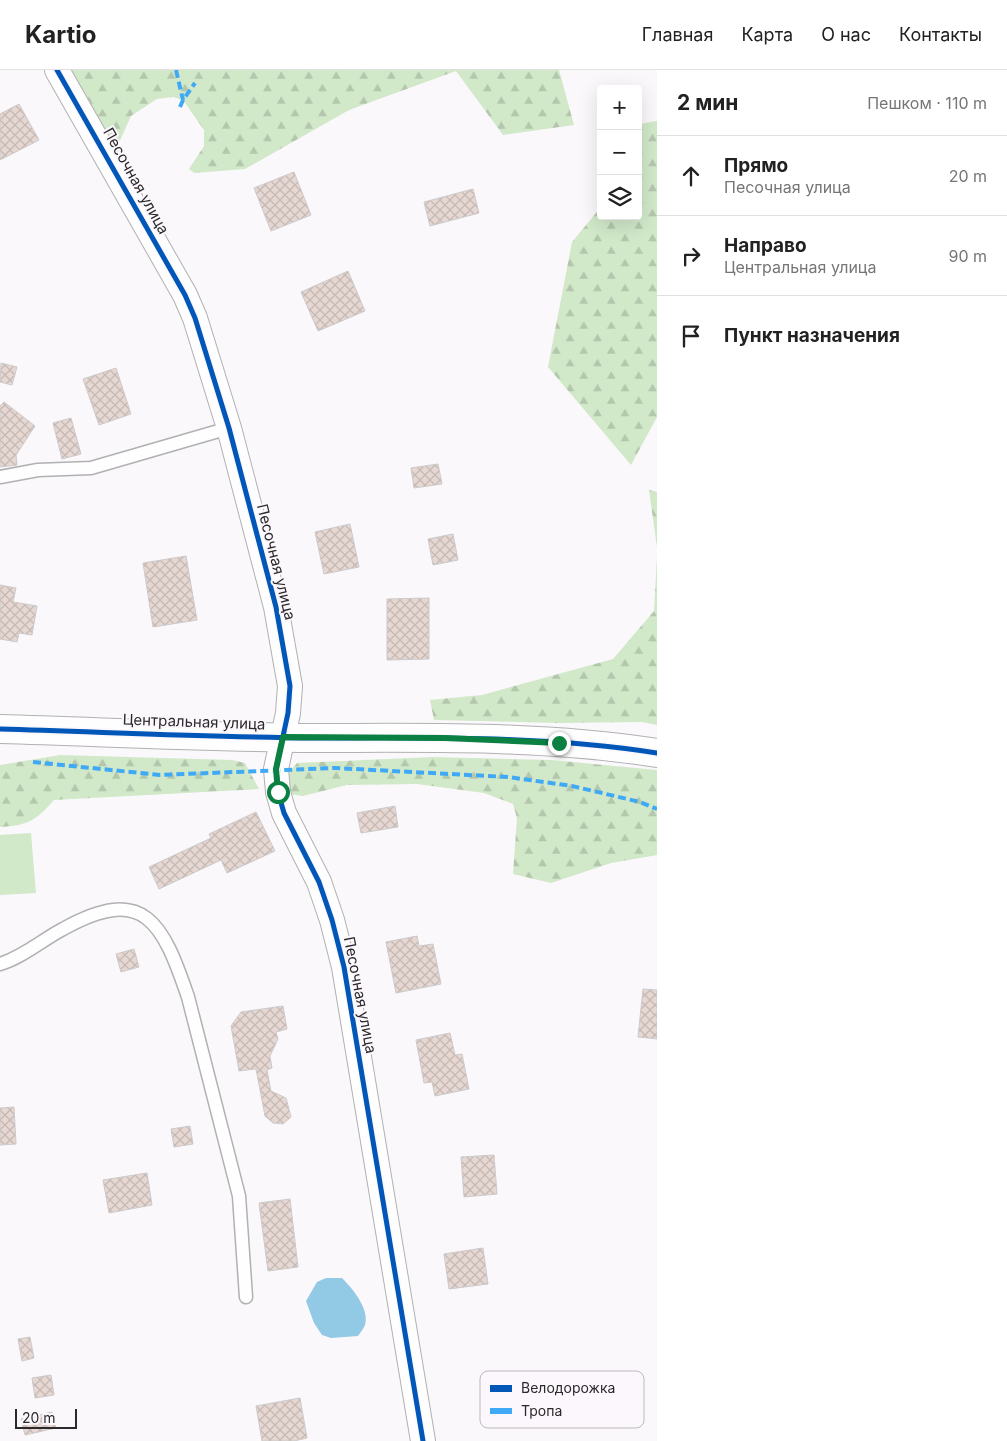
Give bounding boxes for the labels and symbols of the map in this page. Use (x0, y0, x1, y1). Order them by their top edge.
street label: Песочная улица (99, 124, 174, 237)
street label: Песочная улица (253, 502, 300, 622)
street label: Центральная улица (122, 710, 266, 733)
route end (548, 732, 571, 755)
route start (267, 781, 290, 804)
street label: Песочная улица (340, 935, 381, 1055)
legend (480, 1371, 644, 1428)
text: Велодорожка (521, 1379, 615, 1396)
text: Тропа (521, 1402, 562, 1419)
scale bar (15, 1406, 78, 1429)

